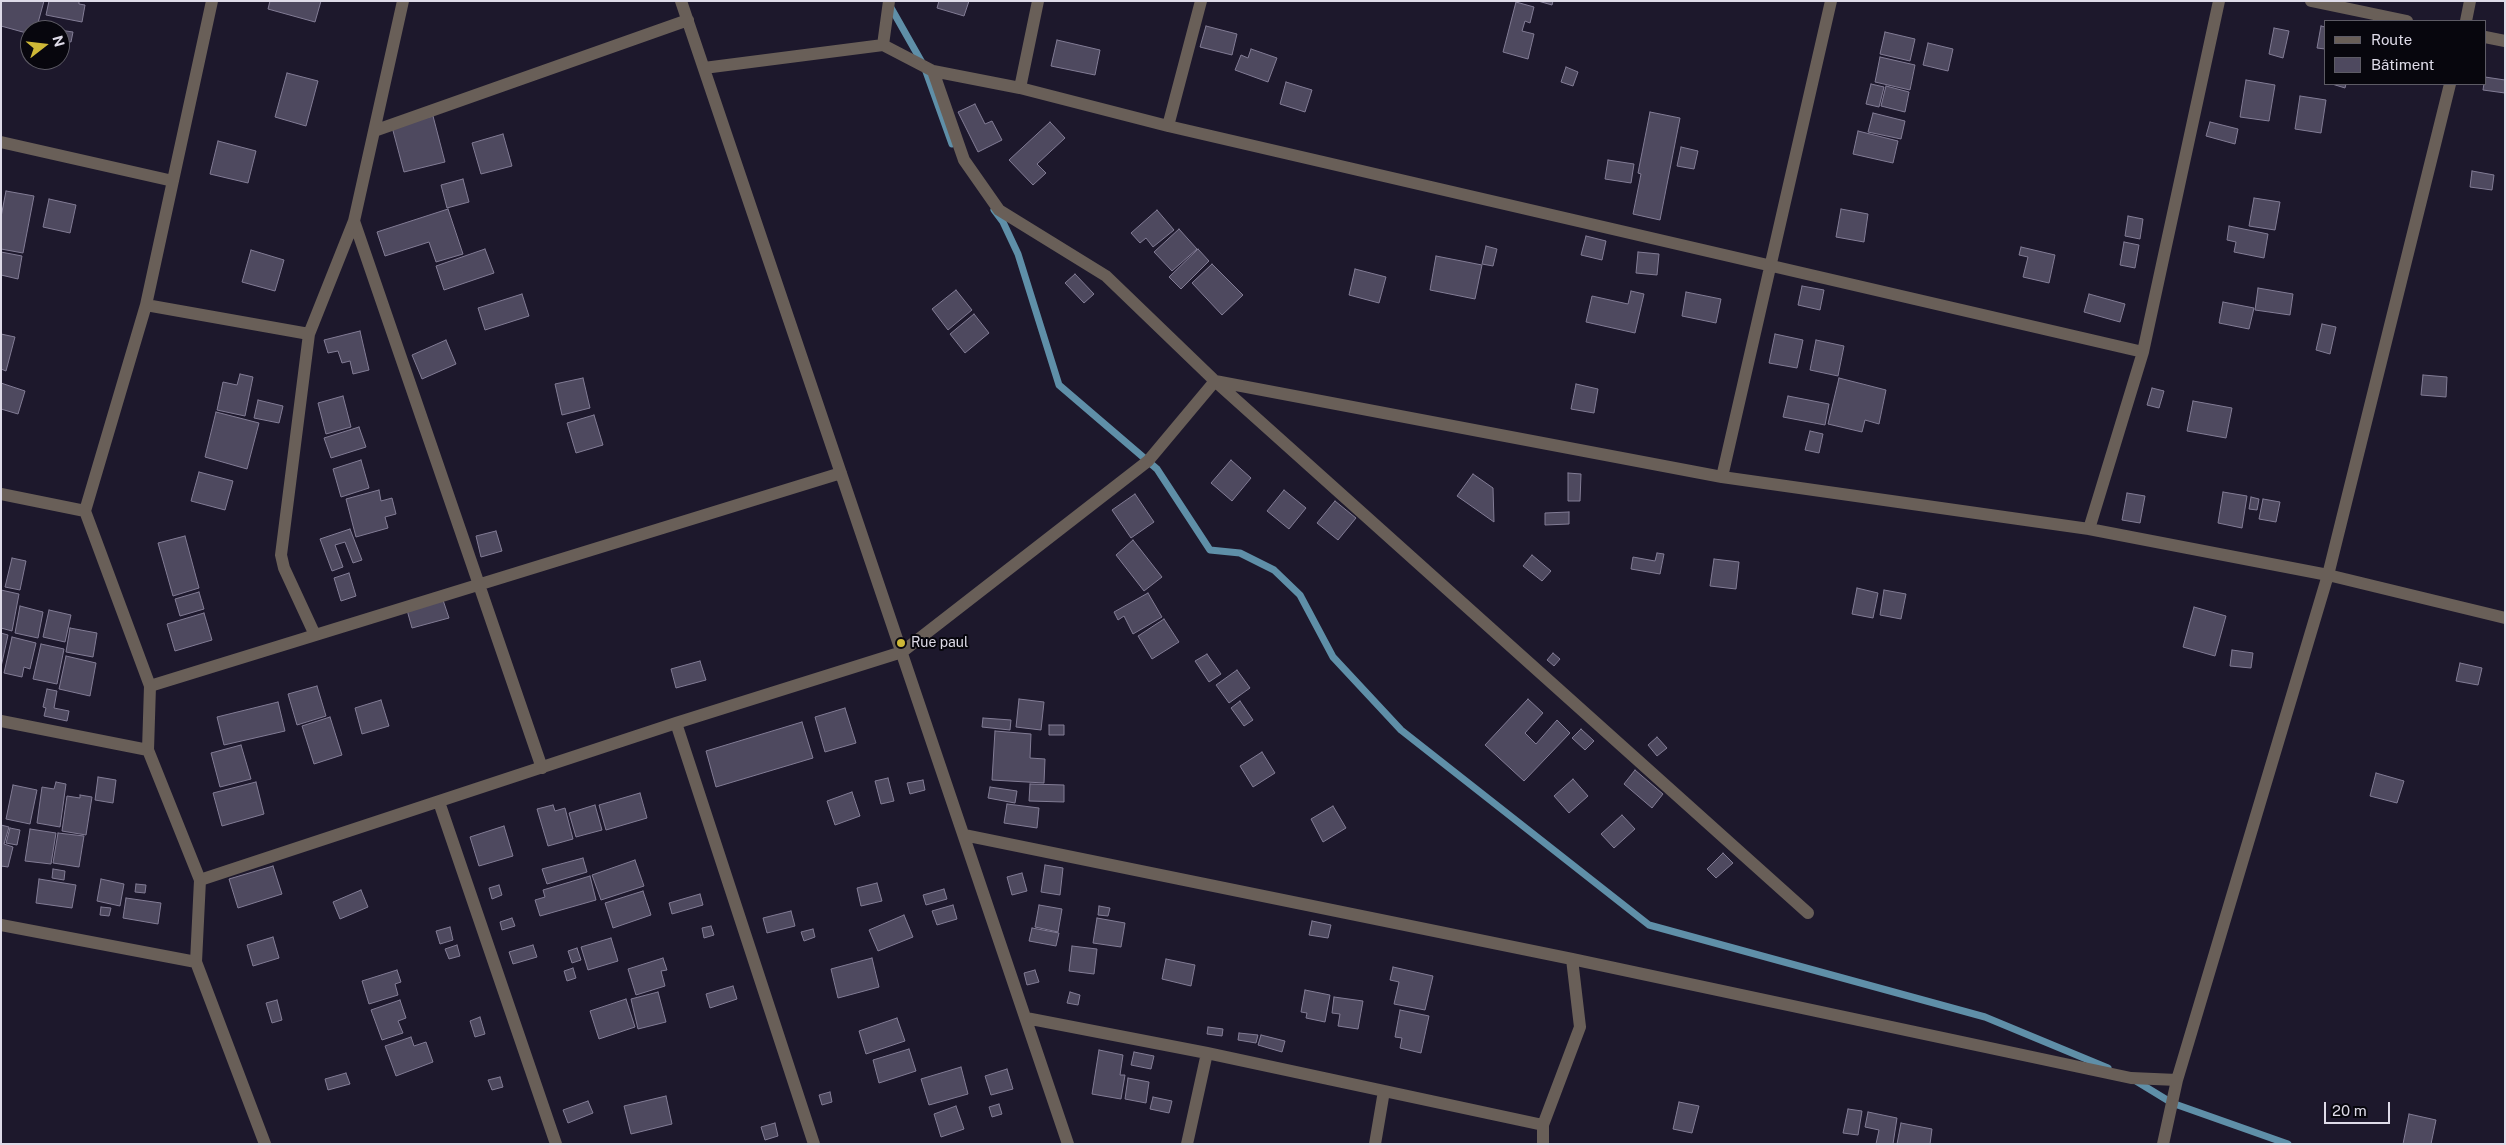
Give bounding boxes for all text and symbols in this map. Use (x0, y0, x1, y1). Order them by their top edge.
north arrow (20, 20, 70, 70)
legend (2324, 20, 2486, 85)
text: Route (2371, 31, 2412, 48)
text: N (49, 34, 68, 49)
text: Bâtiment (2371, 56, 2434, 73)
place label: Rue paul (911, 635, 968, 651)
marker: Rue paul (895, 637, 907, 649)
scale bar (2326, 1092, 2392, 1124)
text: 20 m (2332, 1102, 2367, 1119)

